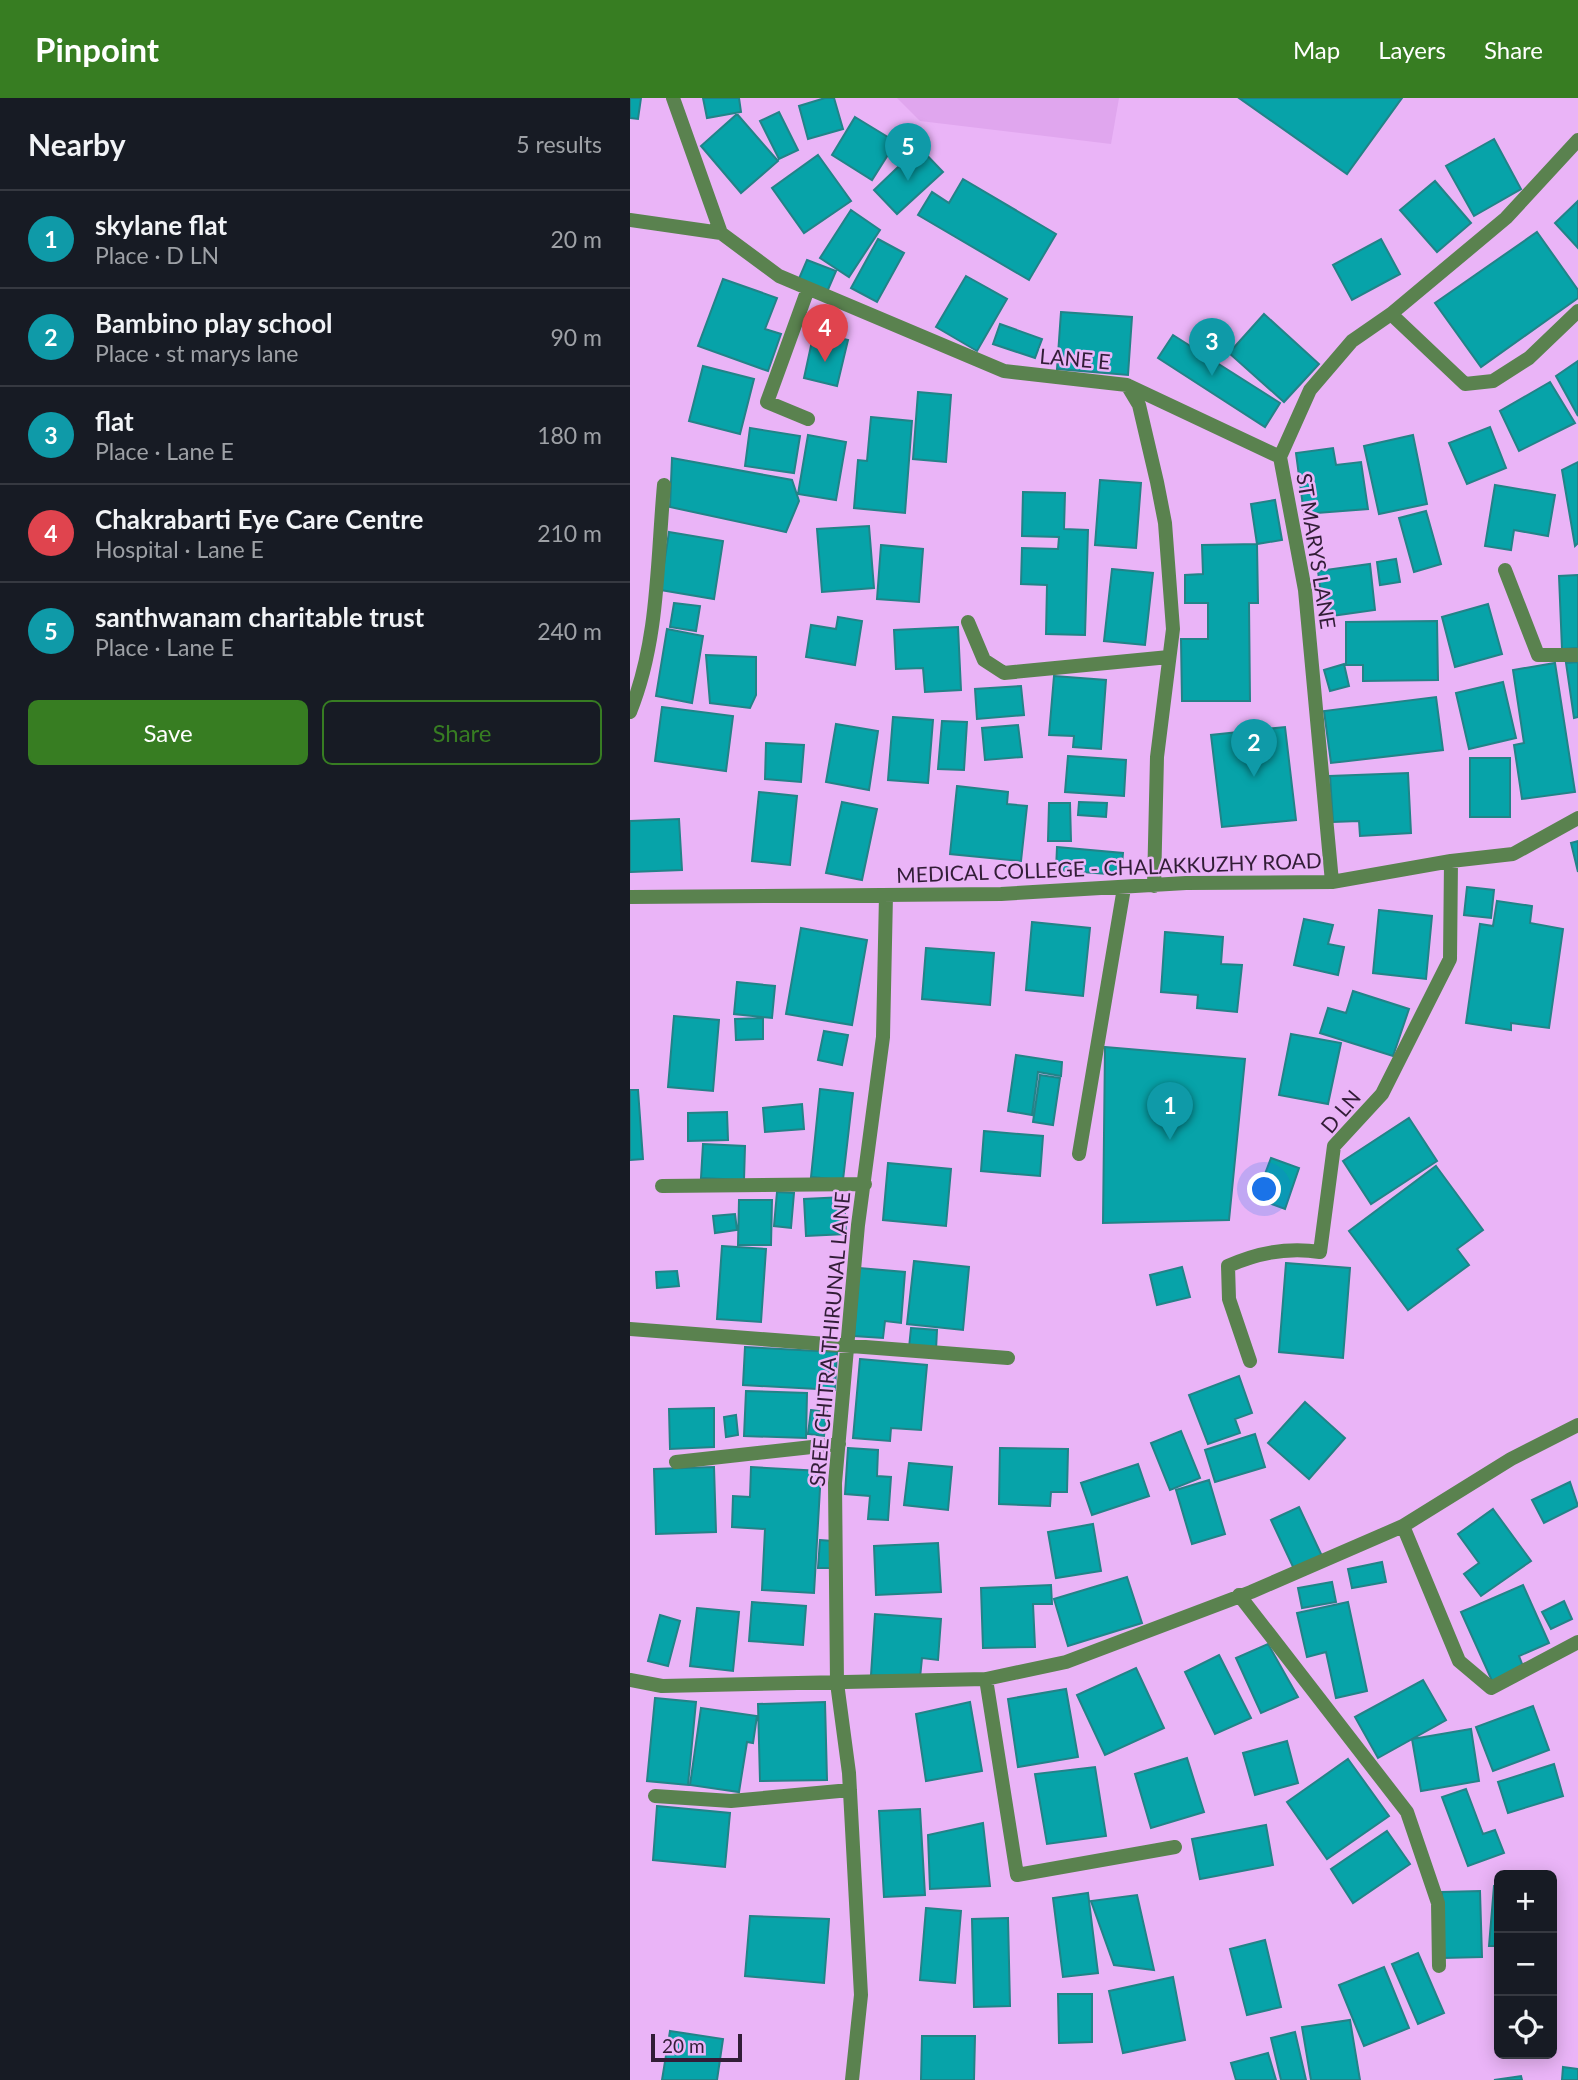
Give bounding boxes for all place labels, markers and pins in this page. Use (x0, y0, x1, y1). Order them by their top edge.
pin: 5 (885, 123, 931, 181)
pin: 4 (802, 304, 848, 362)
pin: 3 (1189, 318, 1235, 376)
pin: 2 (1231, 719, 1277, 777)
pin: 1 (1147, 1082, 1193, 1140)

